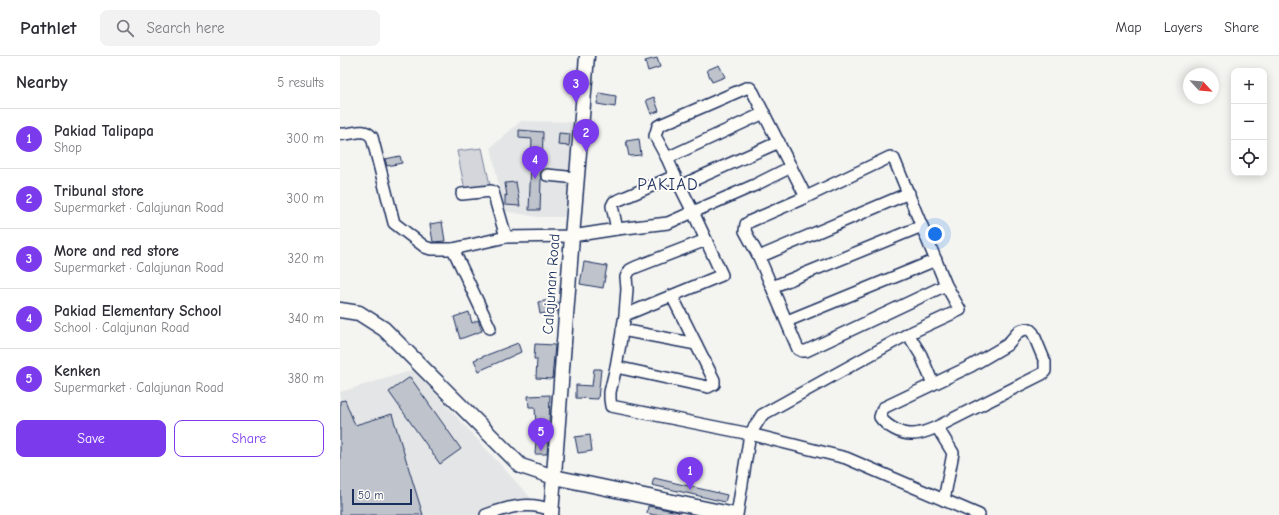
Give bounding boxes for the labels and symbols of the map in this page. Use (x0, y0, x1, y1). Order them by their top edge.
north arrow (1183, 68, 1219, 104)
pin: 3 (563, 70, 589, 103)
pin: 2 (573, 119, 599, 152)
pin: 4 (522, 146, 548, 179)
district label: PAKIAD (637, 175, 699, 194)
your location (925, 224, 945, 244)
street label: Calajunan Road (539, 233, 563, 335)
pin: 5 (528, 418, 554, 451)
pin: 1 (677, 457, 703, 490)
scale bar (352, 487, 412, 506)

